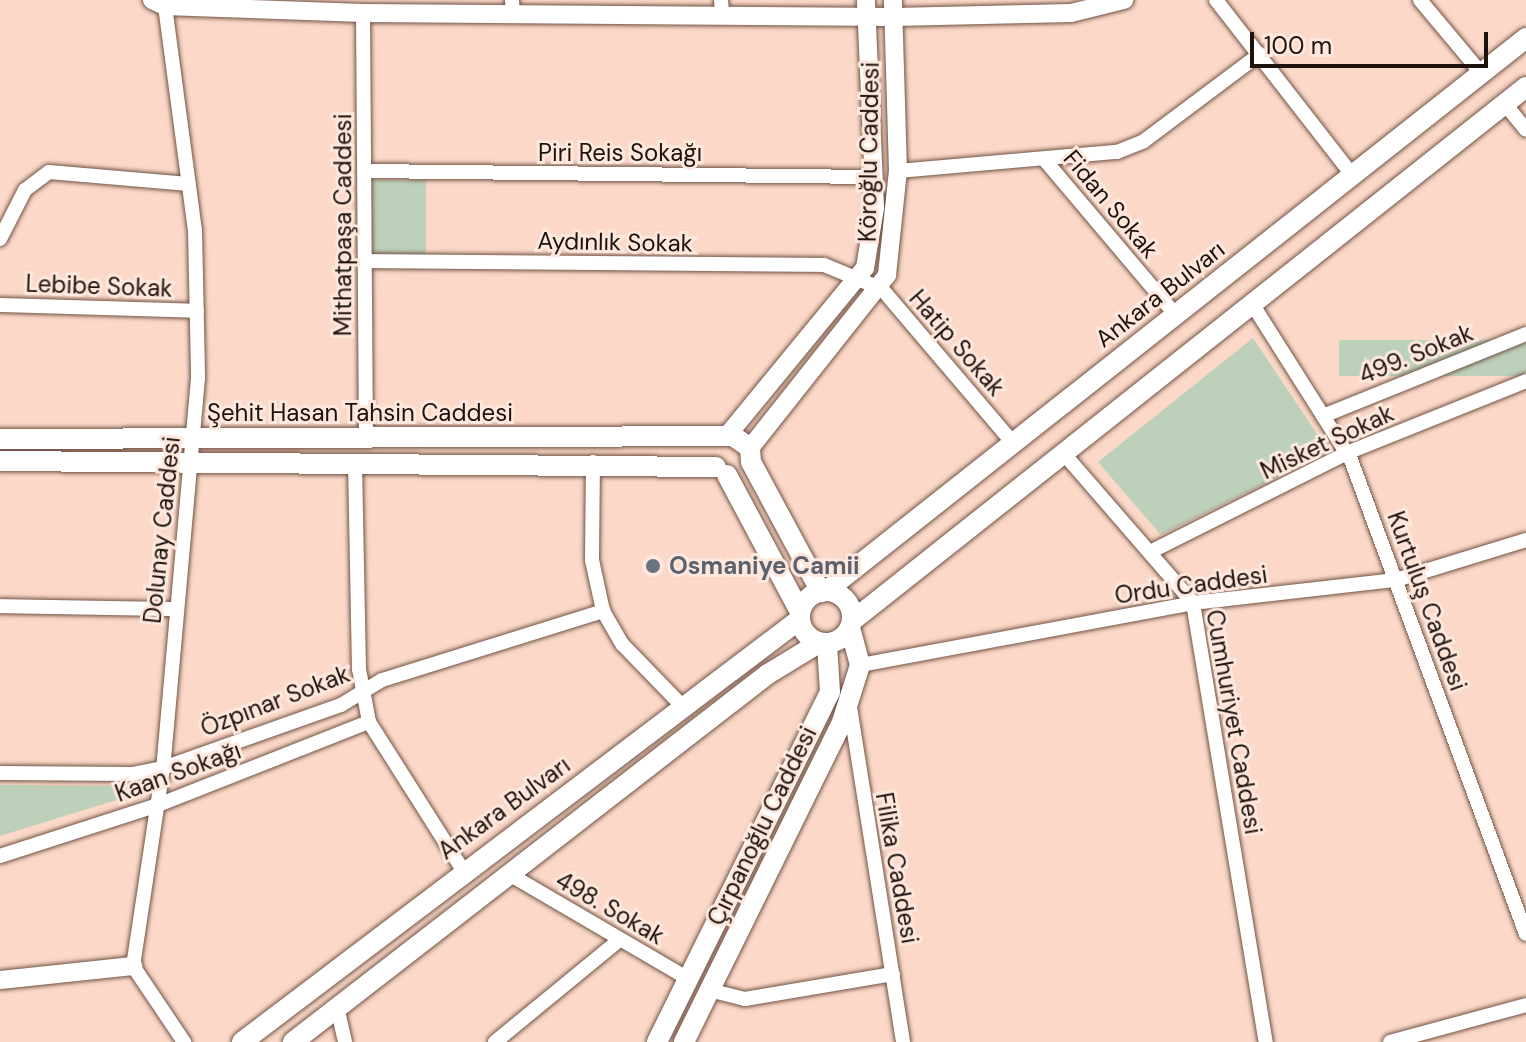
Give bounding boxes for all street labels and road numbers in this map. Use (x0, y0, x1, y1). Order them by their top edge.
street label: Köroğlu Caddesi (853, 62, 885, 242)
street label: Mithatpaşa Caddesi (329, 114, 357, 336)
street label: Piri Reis Sokağı (538, 139, 702, 167)
street label: Fidan Sokak (1057, 144, 1165, 264)
street label: Aydınlık Sokak (537, 226, 693, 258)
street label: Ankara Bulvarı (1090, 235, 1230, 353)
street label: Lebibe Sokak (25, 269, 173, 303)
street label: Hatip Sokak (903, 284, 1011, 402)
street label: 499. Sokak (1355, 318, 1477, 390)
street label: Şehit Hasan Tahsin Caddesi (207, 399, 513, 427)
street label: Misket Sokak (1256, 399, 1398, 485)
street label: Dolunay Caddesi (138, 435, 186, 625)
street label: Kurtuluş Caddesi (1381, 507, 1473, 695)
street label: Ordu Caddesi (1113, 560, 1269, 610)
street label: Cumhuriyet Caddesi (1200, 607, 1268, 837)
street label: Özpınar Sokak (196, 659, 354, 743)
street label: Çırpanoğlu Caddesi (701, 722, 823, 930)
street label: Kaan Sokağı (111, 736, 245, 808)
street label: Ankara Bulvarı (432, 751, 576, 865)
street label: Filika Caddesi (870, 790, 924, 946)
street label: 498. Sokak (551, 865, 669, 951)

